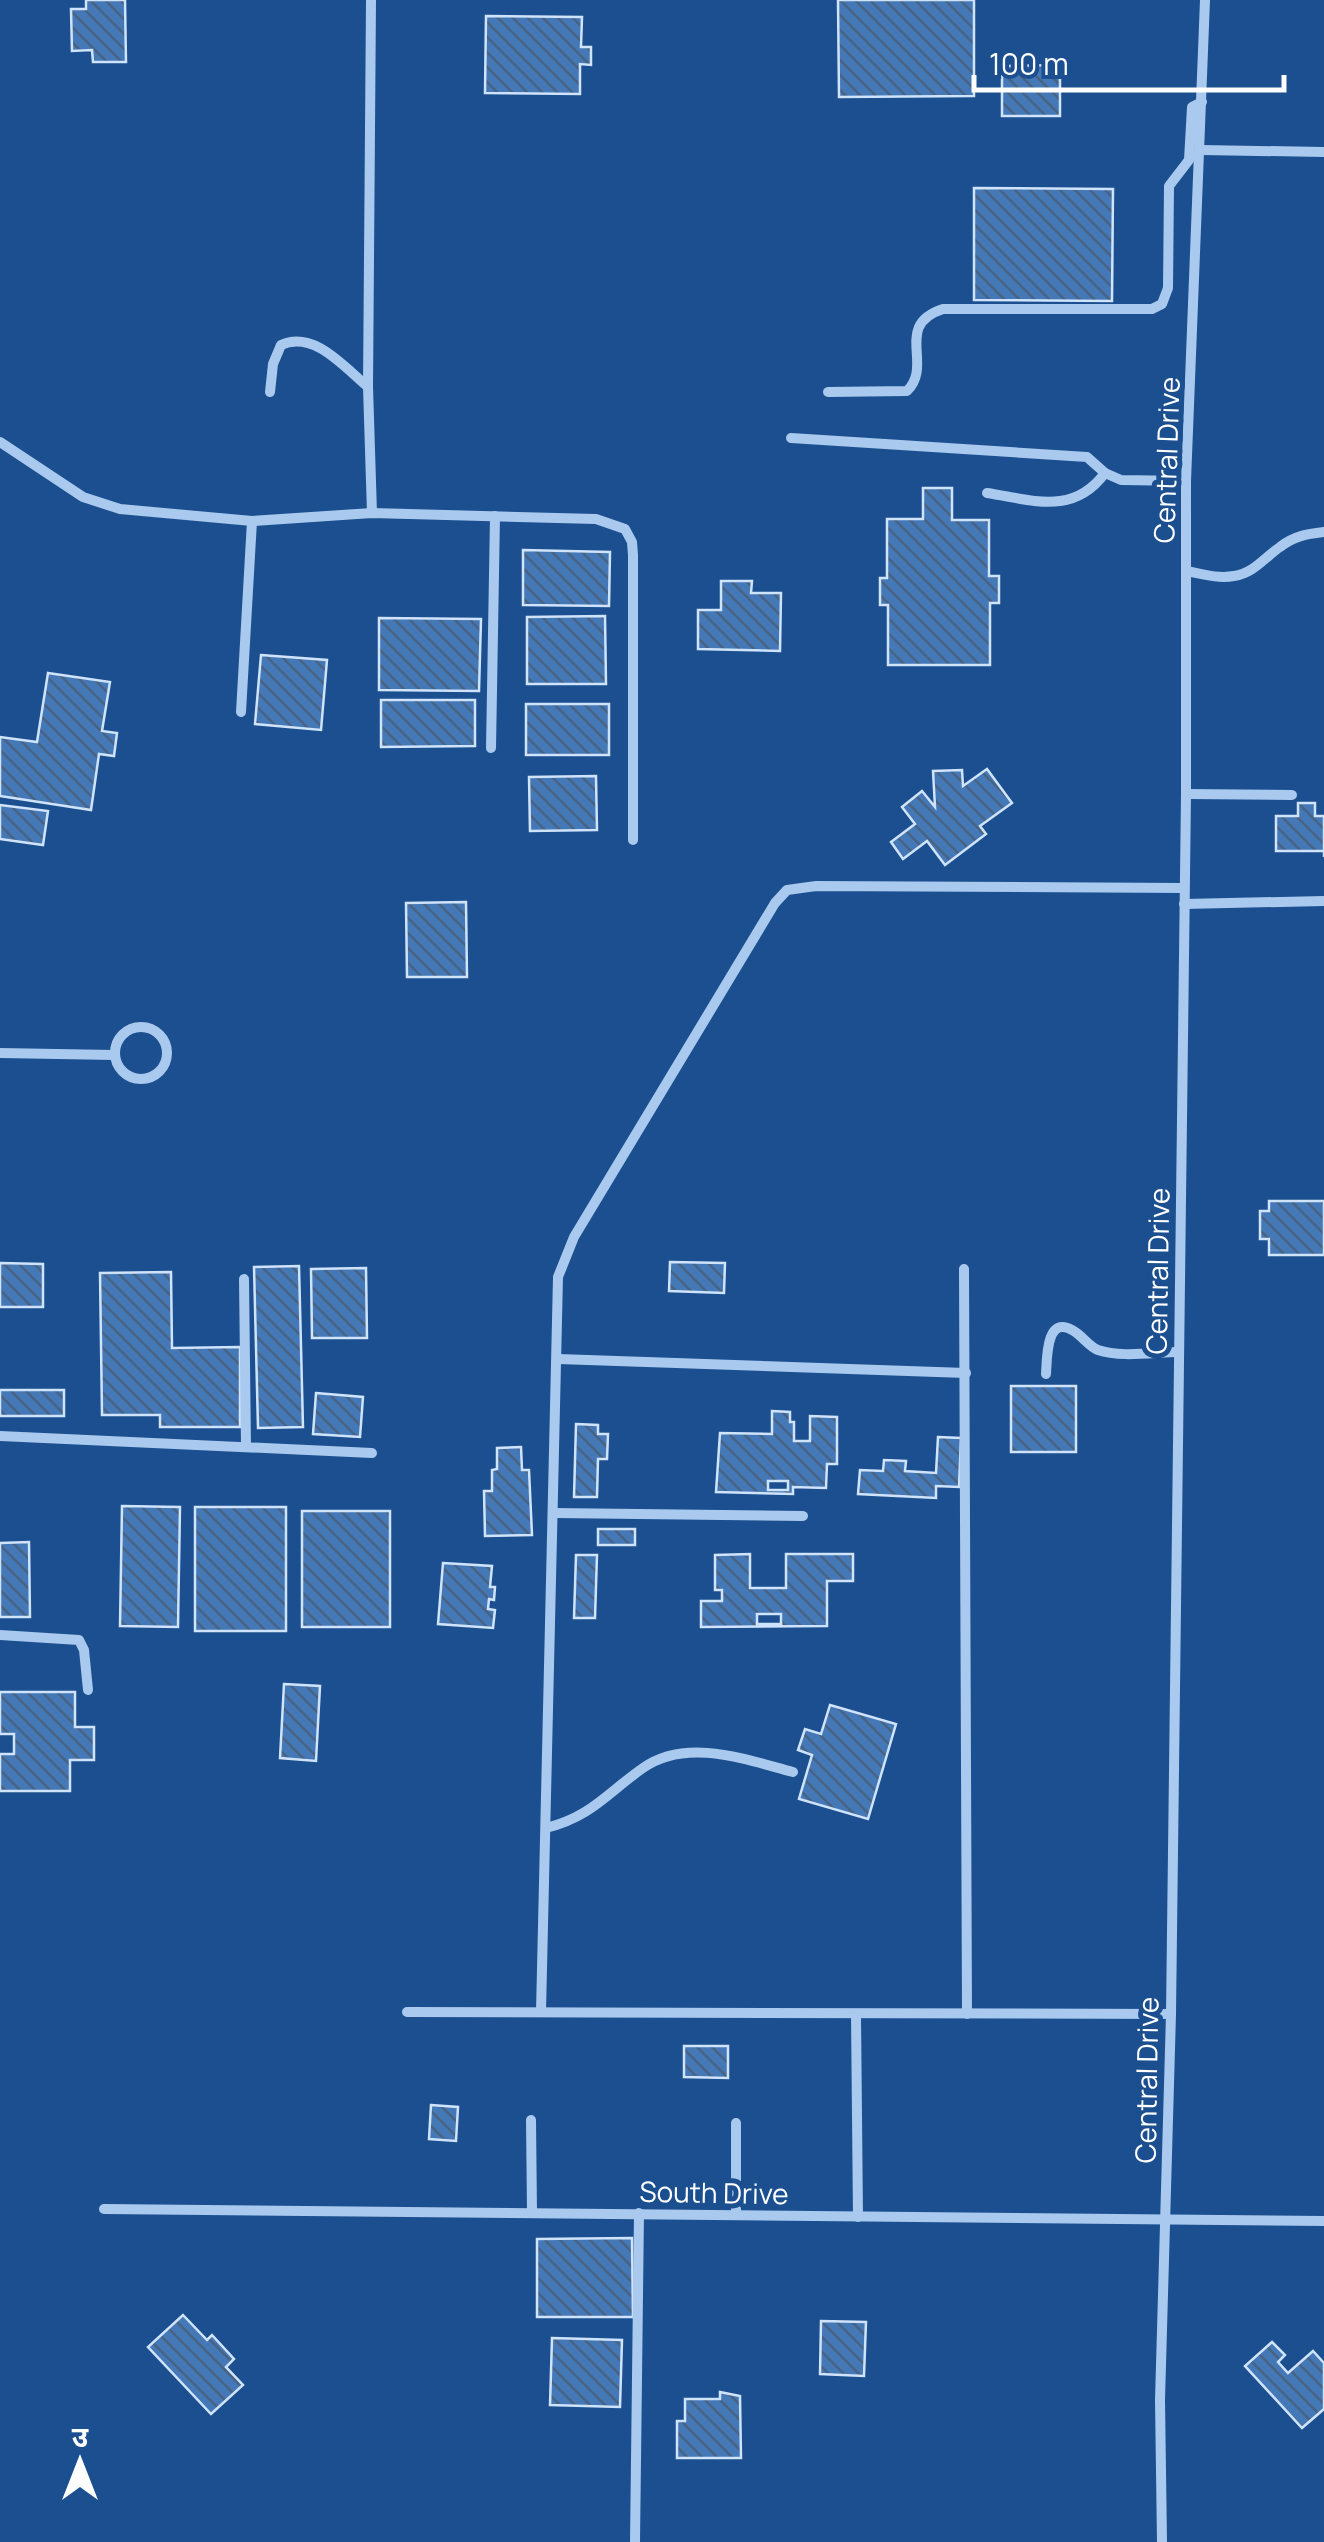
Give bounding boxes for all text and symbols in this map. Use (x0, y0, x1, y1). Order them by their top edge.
scale bar (974, 30, 1284, 92)
text: 100 m (989, 43, 1069, 84)
street label: Central Drive (1144, 376, 1188, 544)
street label: Central Drive (1137, 1187, 1177, 1355)
street label: Central Drive (1126, 1996, 1166, 2164)
street label: South Drive (639, 2172, 789, 2212)
north arrow (30, 2412, 130, 2512)
text: उ (72, 2417, 89, 2455)

